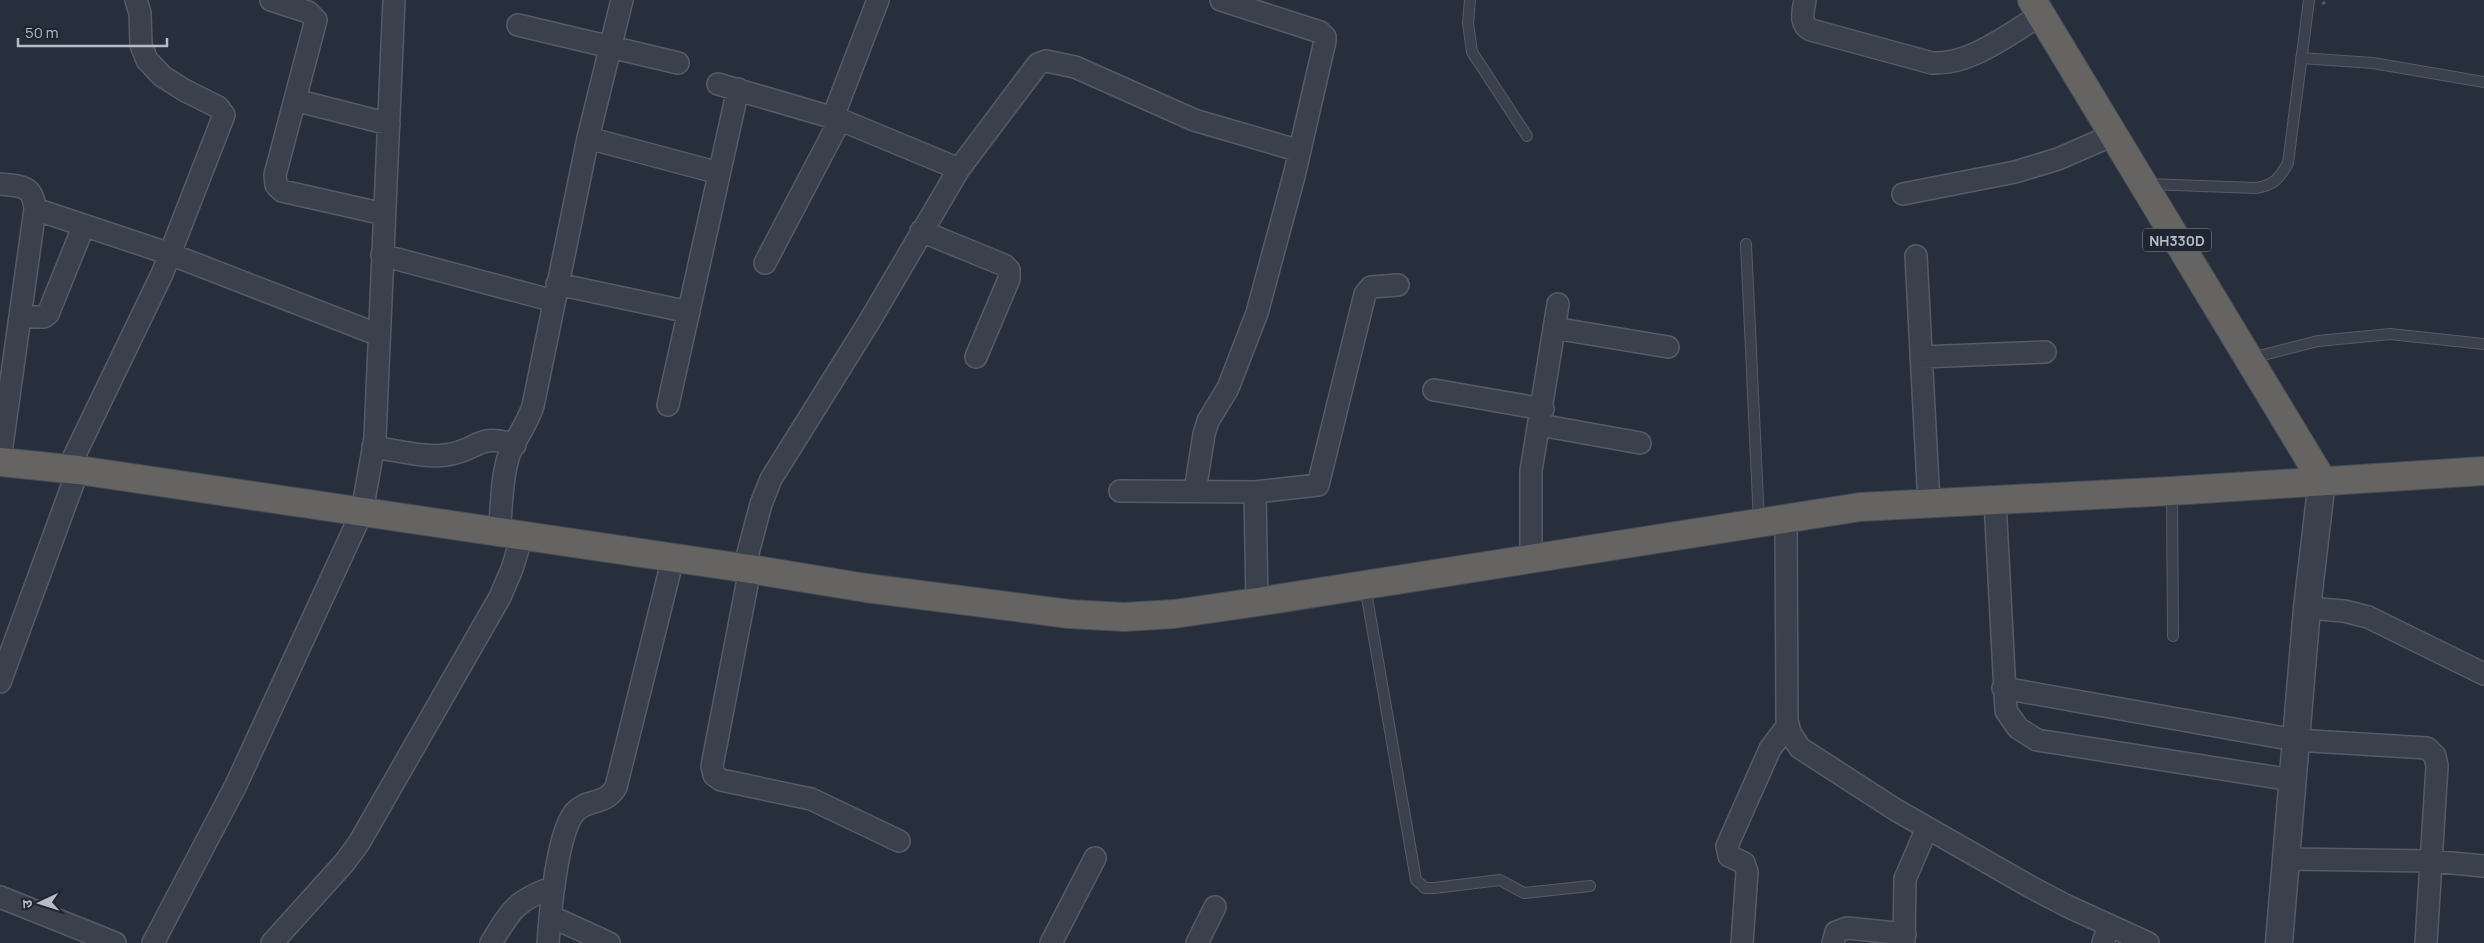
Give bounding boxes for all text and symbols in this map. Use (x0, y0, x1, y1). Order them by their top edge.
scale bar (18, 15, 166, 47)
text: 50 m (25, 22, 59, 43)
road number: NH330D (2143, 228, 2211, 252)
north arrow (15, 878, 65, 928)
text: उ (17, 898, 36, 909)

